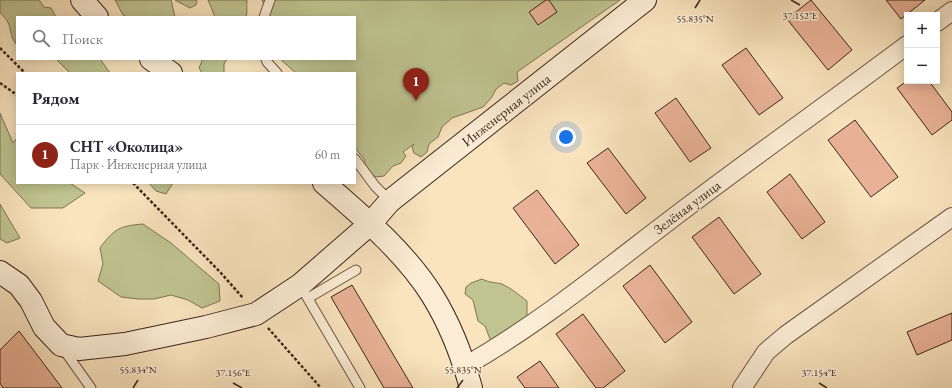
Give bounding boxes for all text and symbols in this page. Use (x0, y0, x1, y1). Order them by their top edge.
text: 37.152°E (783, 9, 818, 22)
text: 55.835°N (676, 12, 714, 25)
map controls (904, 12, 940, 84)
button: + (904, 12, 940, 48)
search box (16, 16, 356, 60)
icon: search (30, 27, 52, 49)
text: Поиск (62, 29, 103, 48)
button: − (904, 48, 940, 84)
pin: 1 (403, 68, 429, 101)
street label: Инженерная улица (458, 69, 554, 150)
text: Рядом (32, 87, 80, 109)
your location (556, 127, 576, 147)
text: СНТ «Околица» (70, 137, 183, 156)
text: 1 (42, 146, 48, 163)
text: 60 m (315, 146, 340, 163)
text: Парк · Инженерная улица (70, 156, 207, 173)
street label: Зелёная улица (650, 176, 724, 238)
text: 55.834°N (119, 363, 157, 376)
text: 55.835°N (444, 363, 482, 376)
text: 37.156°E (216, 366, 251, 379)
text: 37.154°E (802, 366, 837, 379)

